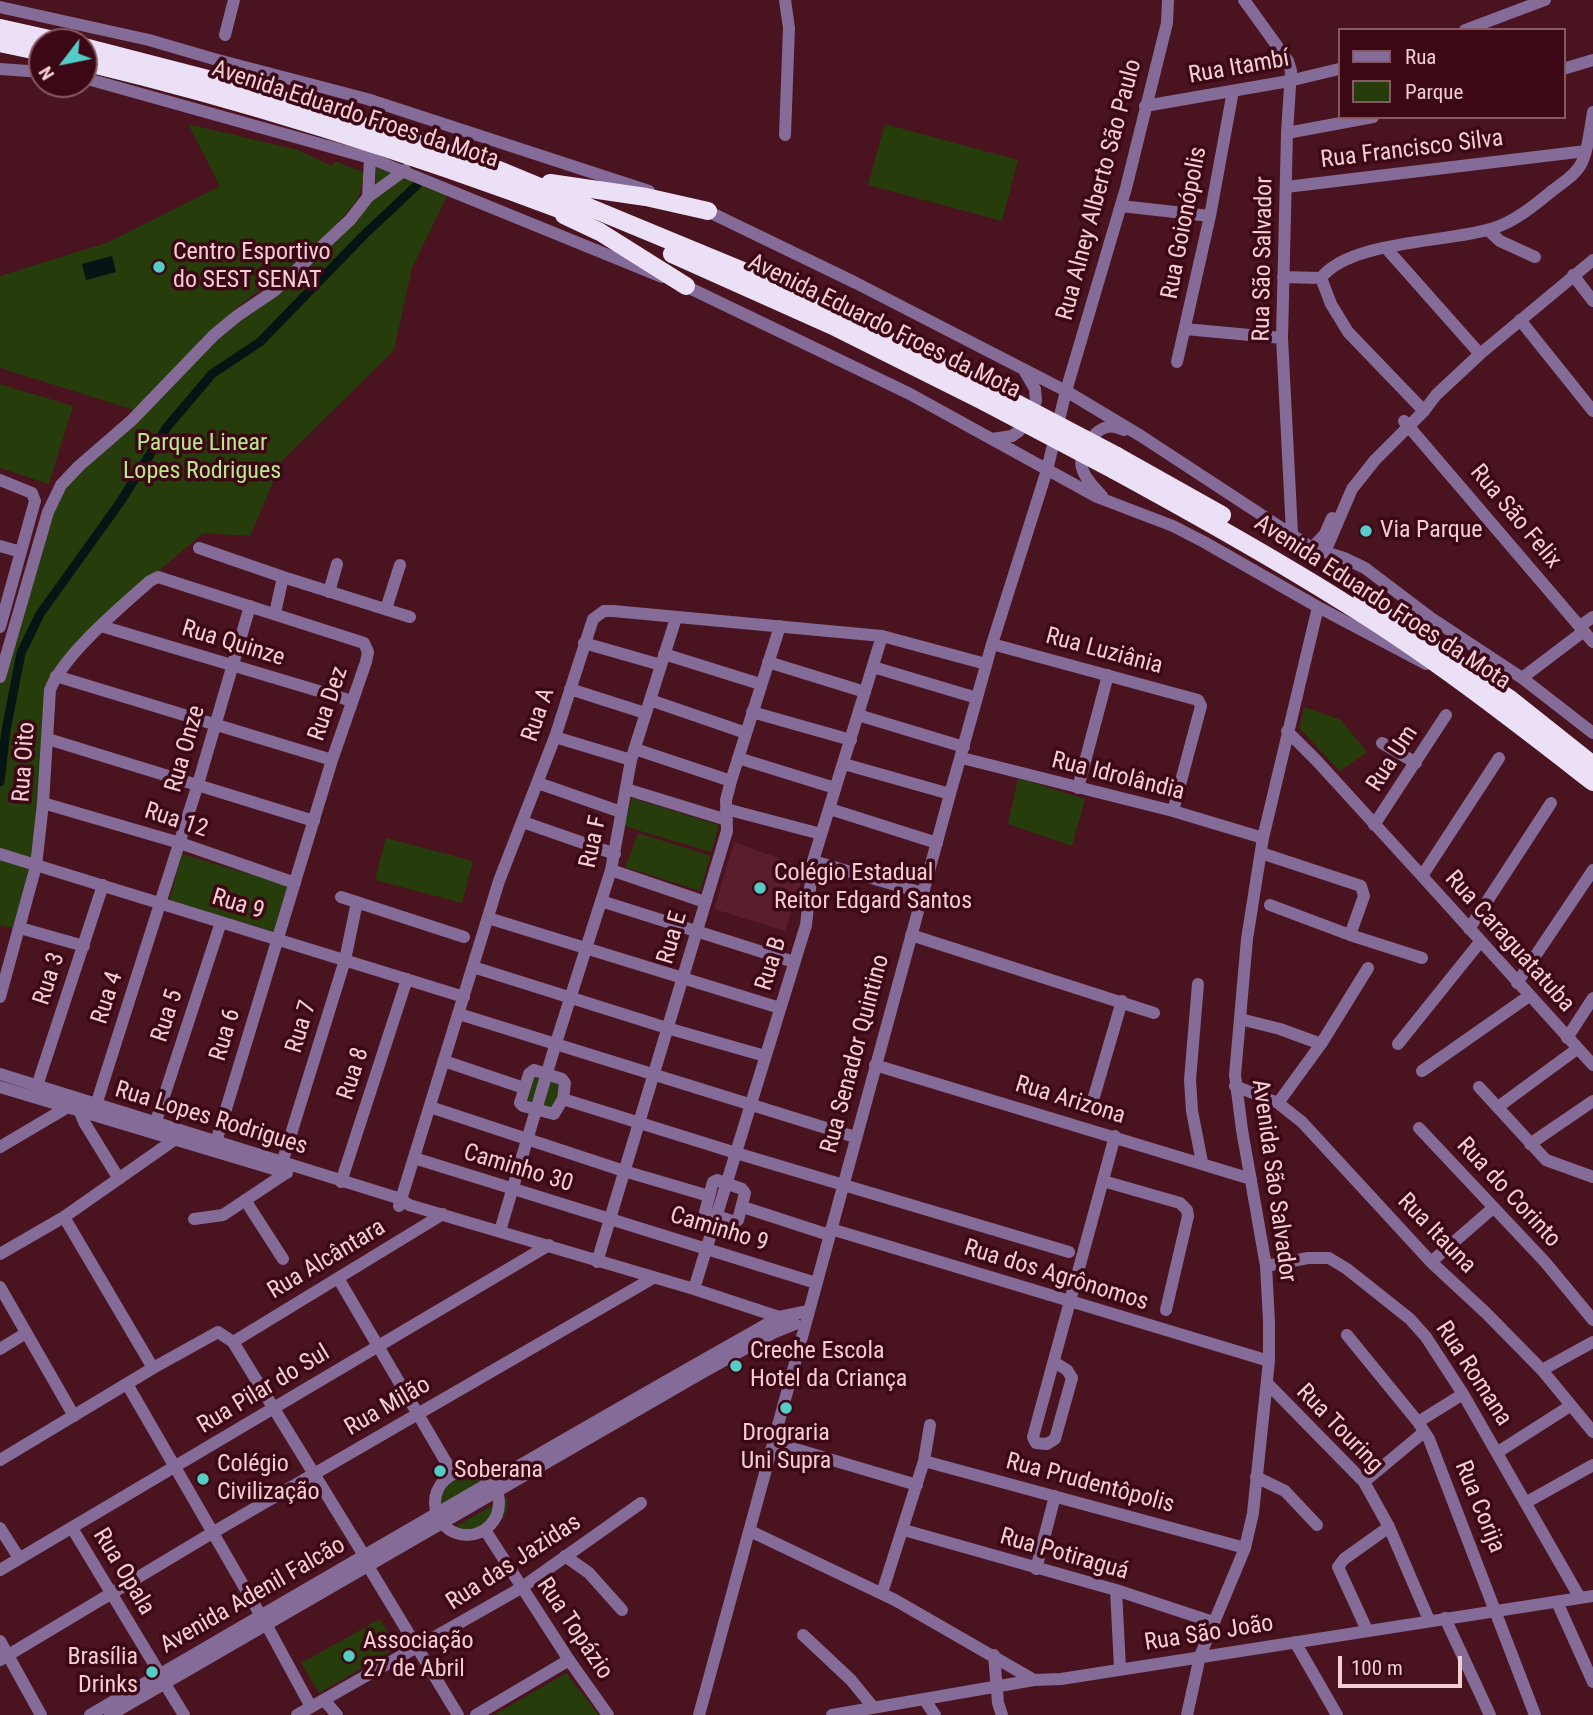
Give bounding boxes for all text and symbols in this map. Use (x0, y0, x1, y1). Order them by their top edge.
north arrow (28, 28, 98, 98)
legend (1338, 28, 1565, 119)
street label: Rua Itambí (1187, 45, 1291, 91)
text: Rua (1405, 45, 1436, 69)
street label: Avenida Eduardo Froes da Mota (208, 55, 502, 175)
street label: Rua Alney Alberto São Paulo (1051, 56, 1149, 324)
text: N (34, 62, 59, 84)
text: Parque (1405, 80, 1463, 104)
street label: Rua Francisco Silva (1319, 125, 1505, 175)
street label: Rua Goionópolis (1156, 144, 1214, 302)
street label: Rua São Salvador (1248, 176, 1280, 342)
place label: Centro Esportivo do SEST SENAT (173, 239, 331, 295)
street label: Avenida Eduardo Froes da Mota (743, 248, 1025, 406)
marker: Centro Esportivo do SEST SENAT (151, 259, 167, 275)
park label: Parque Linear Lopes Rodrigues (123, 430, 281, 486)
street label: Rua São Felix (1463, 459, 1567, 575)
street label: Avenida Eduardo Froes da Mota (1248, 509, 1516, 697)
place label: Via Parque (1380, 517, 1483, 545)
marker: Via Parque (1358, 523, 1374, 539)
street label: Rua Quinze (178, 615, 288, 673)
street label: Rua Luziânia (1042, 623, 1166, 681)
street label: Rua Dez (303, 663, 355, 745)
street label: Rua A (516, 684, 562, 746)
street label: Rua Onze (160, 702, 212, 796)
street label: Rua Oito (8, 721, 42, 803)
street label: Rua Um (1361, 721, 1425, 797)
street label: Rua Idrolândia (1049, 747, 1187, 807)
street label: Rua 12 (141, 797, 211, 845)
street label: Rua F (574, 813, 614, 871)
place label: Colégio Estadual Reitor Edgard Santos (774, 860, 972, 916)
street label: Rua Caraguatatuba (1438, 865, 1580, 1019)
marker: Colégio Estadual Reitor Edgard Santos (752, 880, 768, 896)
street label: Rua 9 (208, 883, 268, 927)
street label: Rua E (652, 908, 694, 968)
street label: Rua B (750, 934, 794, 994)
street label: Rua 3 (28, 949, 72, 1009)
street label: Rua Senador Quintino (816, 952, 896, 1156)
street label: Rua 4 (86, 968, 130, 1028)
street label: Rua 5 (146, 986, 190, 1046)
street label: Rua 7 (280, 997, 324, 1057)
street label: Rua 6 (204, 1005, 248, 1065)
street label: Rua 8 (332, 1044, 376, 1104)
street label: Rua Arizona (1012, 1071, 1128, 1131)
street label: Rua Lopes Rodrigues (111, 1076, 311, 1162)
street label: Avenida São Salvador (1245, 1078, 1301, 1284)
street label: Rua do Corinto (1450, 1132, 1566, 1254)
street label: Caminho 30 (460, 1139, 576, 1199)
street label: Rua Itauna (1391, 1188, 1481, 1280)
street label: Caminho 9 (666, 1201, 772, 1259)
street label: Rua Alcântara (263, 1214, 391, 1306)
street label: Rua dos Agrônomos (960, 1234, 1152, 1318)
street label: Rua Romana (1429, 1316, 1517, 1432)
place label: Creche Escola Hotel da Criança (750, 1338, 907, 1394)
street label: Rua Pilar do Sul (193, 1339, 335, 1441)
marker: Creche Escola Hotel da Criança (728, 1358, 744, 1374)
street label: Rua Milão (340, 1371, 436, 1443)
street label: Rua Touring (1290, 1378, 1388, 1480)
marker: Drograria Uni Supra (778, 1400, 794, 1416)
place label: Drograria Uni Supra (741, 1420, 831, 1476)
street label: Rua Prudentôpolis (1003, 1448, 1177, 1520)
place label: Colégio Civilização (217, 1451, 320, 1507)
place label: Soberana (454, 1457, 543, 1485)
street label: Rua Corija (1448, 1457, 1510, 1557)
marker: Soberana (432, 1463, 448, 1479)
marker: Colégio Civilização (195, 1471, 211, 1487)
street label: Rua das Jazidas (441, 1509, 587, 1617)
street label: Rua Opala (86, 1523, 160, 1621)
street label: Rua Potiraguá (996, 1523, 1132, 1587)
street label: Avenida Adenil Falcão (155, 1531, 351, 1661)
street label: Rua Topázio (530, 1573, 618, 1685)
street label: Rua São João (1143, 1610, 1275, 1658)
place label: Associação 27 de Abril (363, 1628, 473, 1684)
scale bar (1341, 1642, 1465, 1686)
place label: Brasília Drinks (67, 1644, 138, 1700)
marker: Associação 27 de Abril (341, 1648, 357, 1664)
text: 100 m (1351, 1656, 1403, 1680)
marker: Brasília Drinks (144, 1664, 160, 1680)

